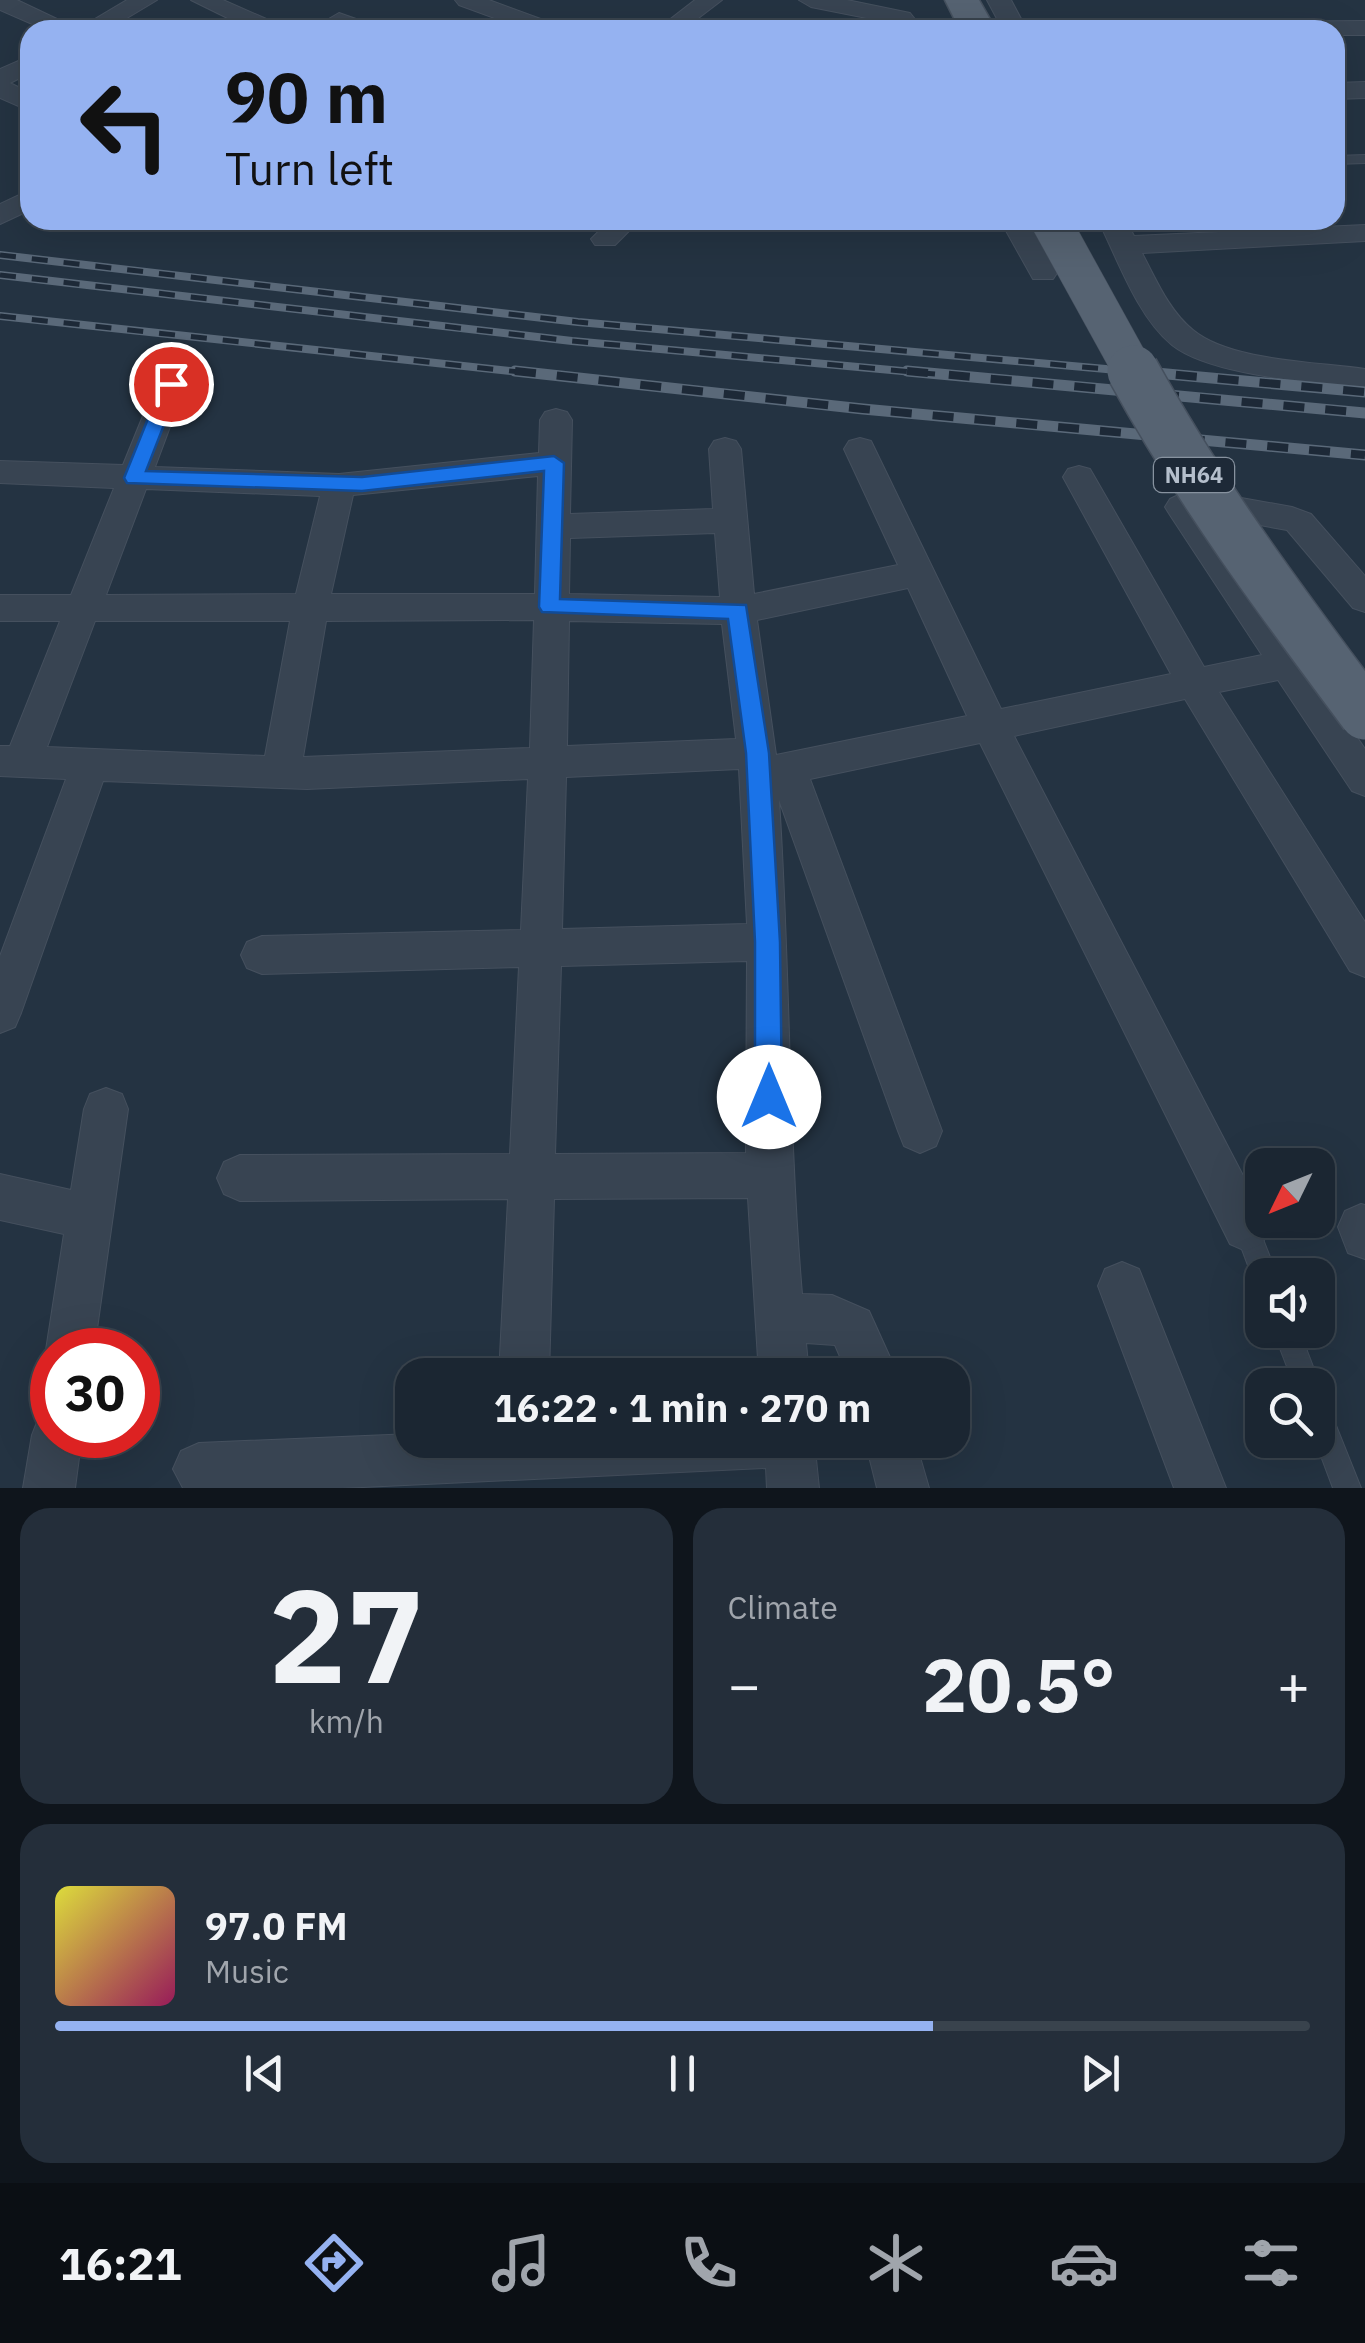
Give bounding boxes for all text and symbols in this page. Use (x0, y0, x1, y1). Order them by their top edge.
text: 90 m (225, 51, 388, 142)
icon: left (60, 60, 190, 190)
text: Turn left (225, 139, 394, 197)
pin (129, 342, 214, 427)
icon: arrive (144, 357, 199, 412)
road number: NH64 (1154, 458, 1234, 492)
position arrow (717, 1045, 821, 1149)
north arrow (1245, 1148, 1335, 1238)
map controls (1245, 1148, 1335, 1458)
button: sound (1245, 1258, 1335, 1348)
speed limit sign: 30 (30, 1328, 160, 1458)
button: search (1245, 1368, 1335, 1458)
text: 16:22 · 1 min · 270 m (494, 1383, 871, 1432)
text: 27 (268, 1550, 424, 1719)
text: Climate (728, 1586, 838, 1628)
text: 20.5° (922, 1635, 1116, 1733)
text: − (728, 1649, 761, 1720)
text: + (1277, 1649, 1310, 1720)
text: km/h (309, 1700, 384, 1742)
text: 97.0 FM (205, 1901, 348, 1950)
text: Music (205, 1950, 289, 1992)
icon: previous (237, 2046, 292, 2101)
icon: pause (655, 2046, 710, 2101)
icon: next (1073, 2046, 1128, 2101)
icon: directions (299, 2228, 369, 2298)
icon: music (486, 2228, 556, 2298)
icon: phone (674, 2228, 744, 2298)
icon: climate (861, 2228, 931, 2298)
icon: car (1049, 2228, 1119, 2298)
icon: filters (1236, 2228, 1306, 2298)
text: 16:21 (59, 2234, 182, 2292)

